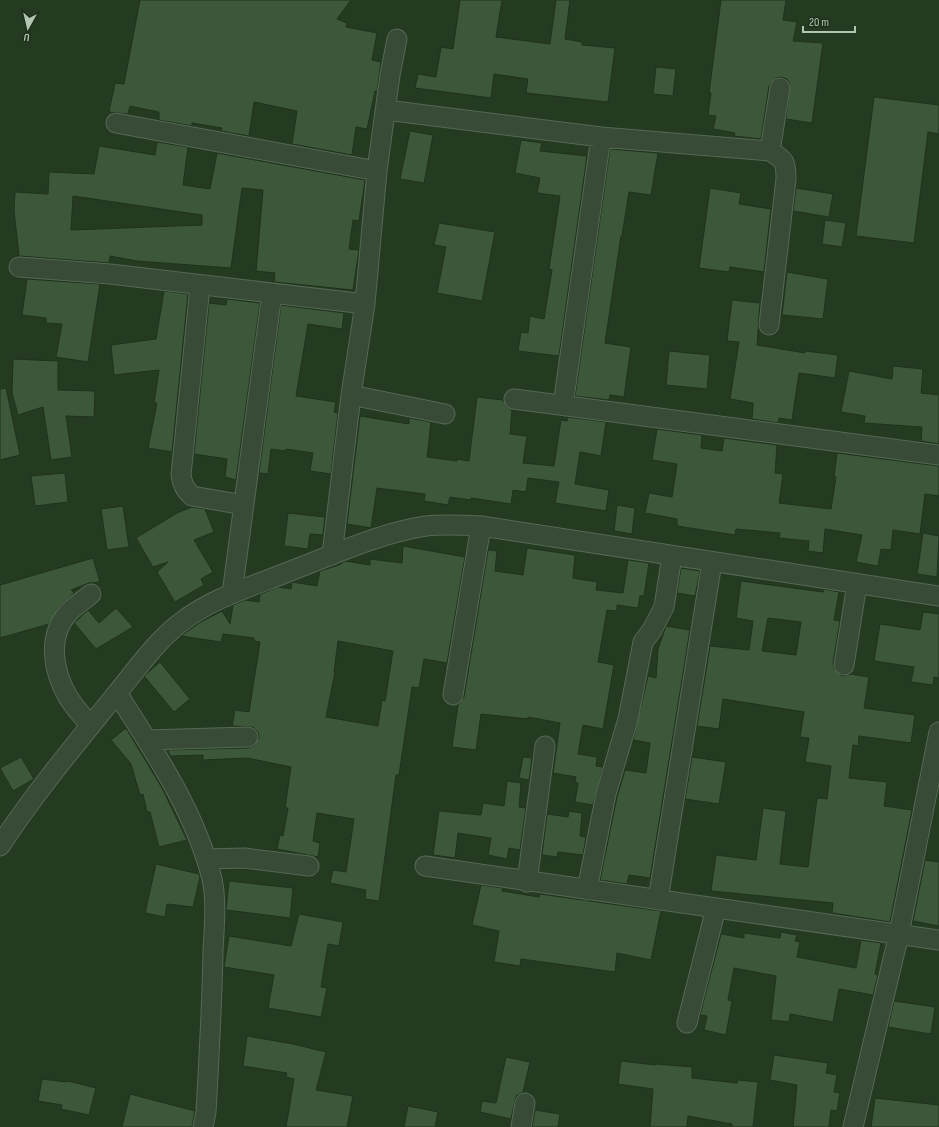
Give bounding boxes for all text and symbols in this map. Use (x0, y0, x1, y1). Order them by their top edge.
north arrow (8, 8, 48, 48)
scale bar (803, 8, 855, 34)
text: 20 m (809, 15, 829, 30)
text: U (23, 31, 30, 44)

